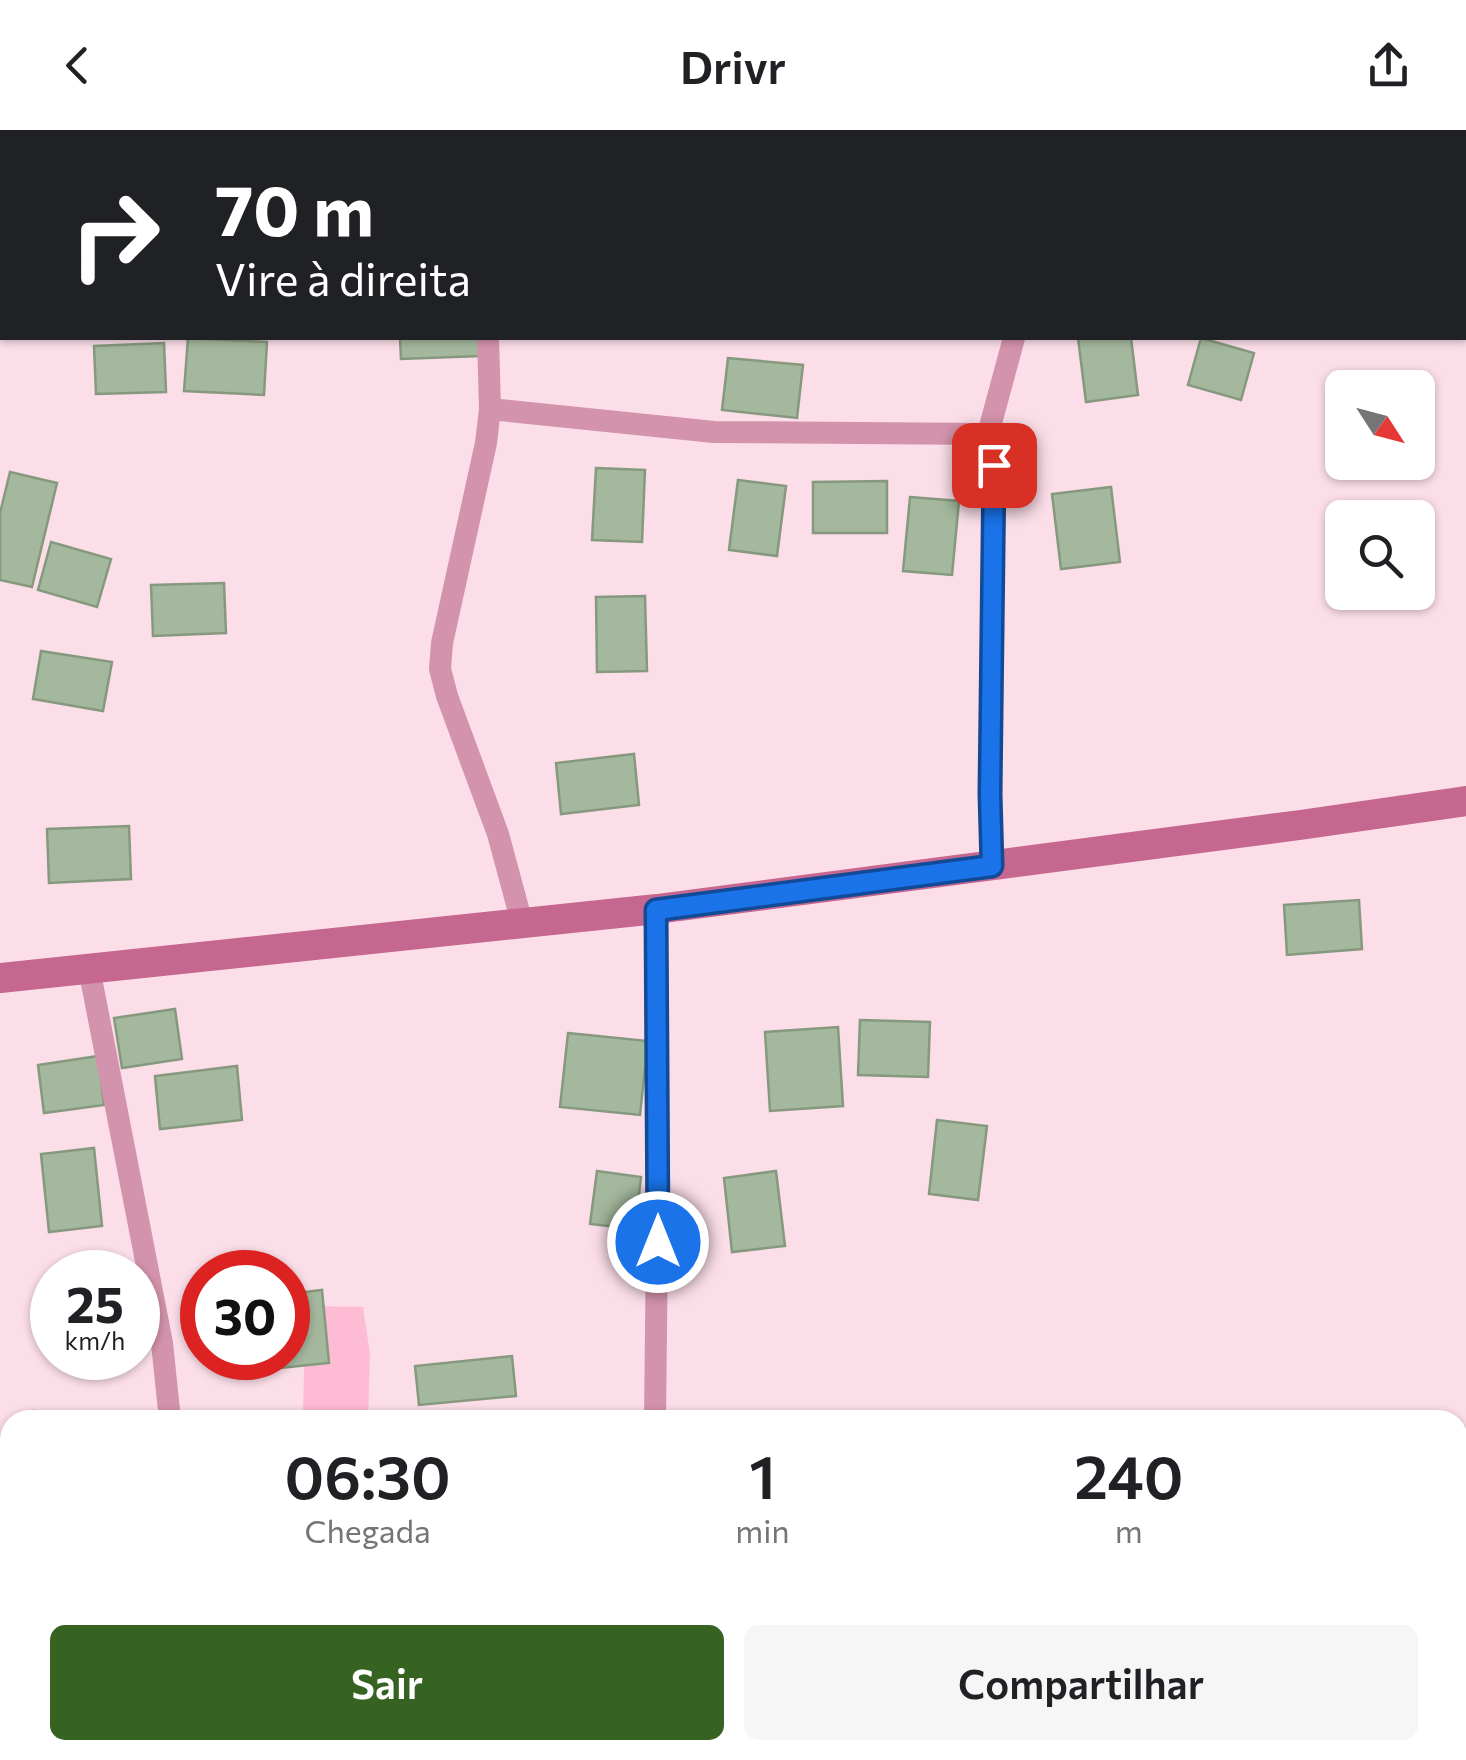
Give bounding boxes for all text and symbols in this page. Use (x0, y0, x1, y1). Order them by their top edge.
icon: back (50, 38, 105, 93)
text: Drivr (680, 38, 786, 93)
icon: share (1361, 38, 1416, 93)
text: 70 m (215, 165, 374, 250)
icon: right (50, 170, 180, 300)
text: Vire à direita (215, 250, 471, 305)
north arrow (1325, 370, 1435, 480)
map controls (1325, 370, 1435, 610)
pin (952, 423, 1037, 508)
icon: arrive (967, 438, 1022, 493)
button: search (1325, 500, 1435, 610)
position arrow (606, 1190, 710, 1294)
speed limit sign: 30 (180, 1250, 310, 1380)
text: 25 (66, 1272, 124, 1333)
text: km/h (65, 1325, 125, 1355)
text: 06:30 (285, 1438, 451, 1511)
text: 1 (749, 1438, 776, 1511)
text: 240 (1074, 1438, 1183, 1511)
text: Chegada (305, 1510, 431, 1550)
text: min (735, 1510, 790, 1550)
text: m (1115, 1510, 1143, 1550)
button: Sair (50, 1625, 724, 1740)
button: Compartilhar (744, 1625, 1418, 1740)

